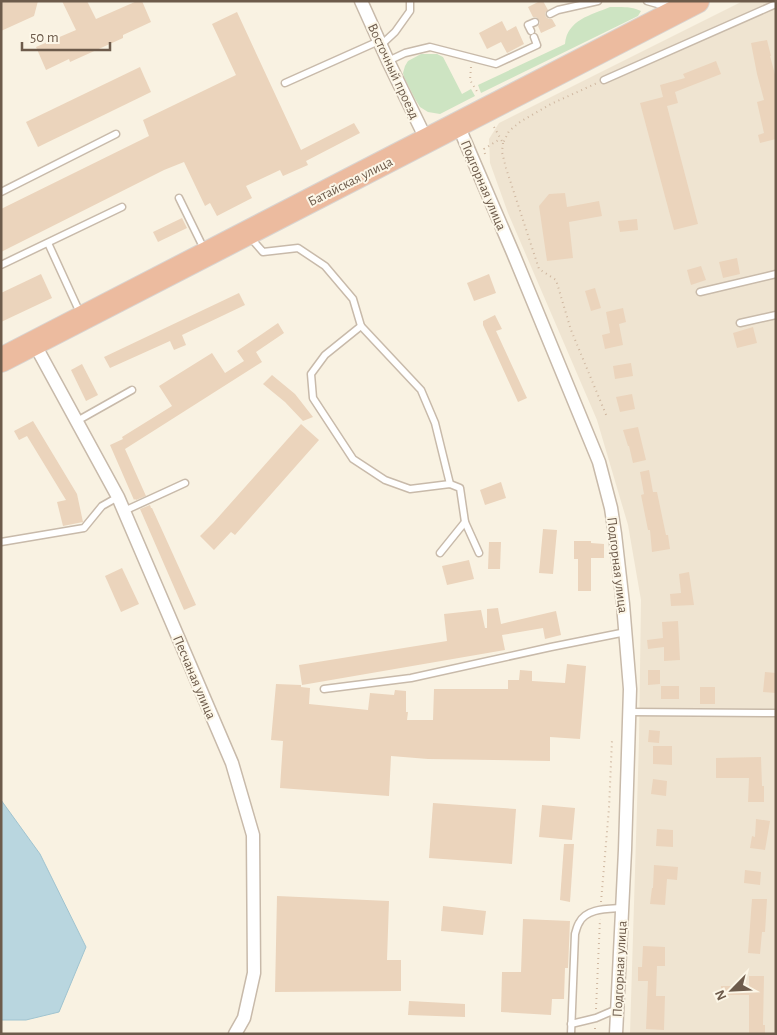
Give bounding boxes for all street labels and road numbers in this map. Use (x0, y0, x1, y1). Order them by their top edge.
street label: Восточный проезд (365, 21, 421, 122)
street label: Подгорная улица (458, 138, 509, 233)
street label: Батайская улица (306, 154, 396, 209)
street label: Подгорная улица (604, 516, 630, 615)
street label: Песчаная улица (170, 633, 218, 722)
street label: Подгорная улица (610, 920, 630, 1018)

